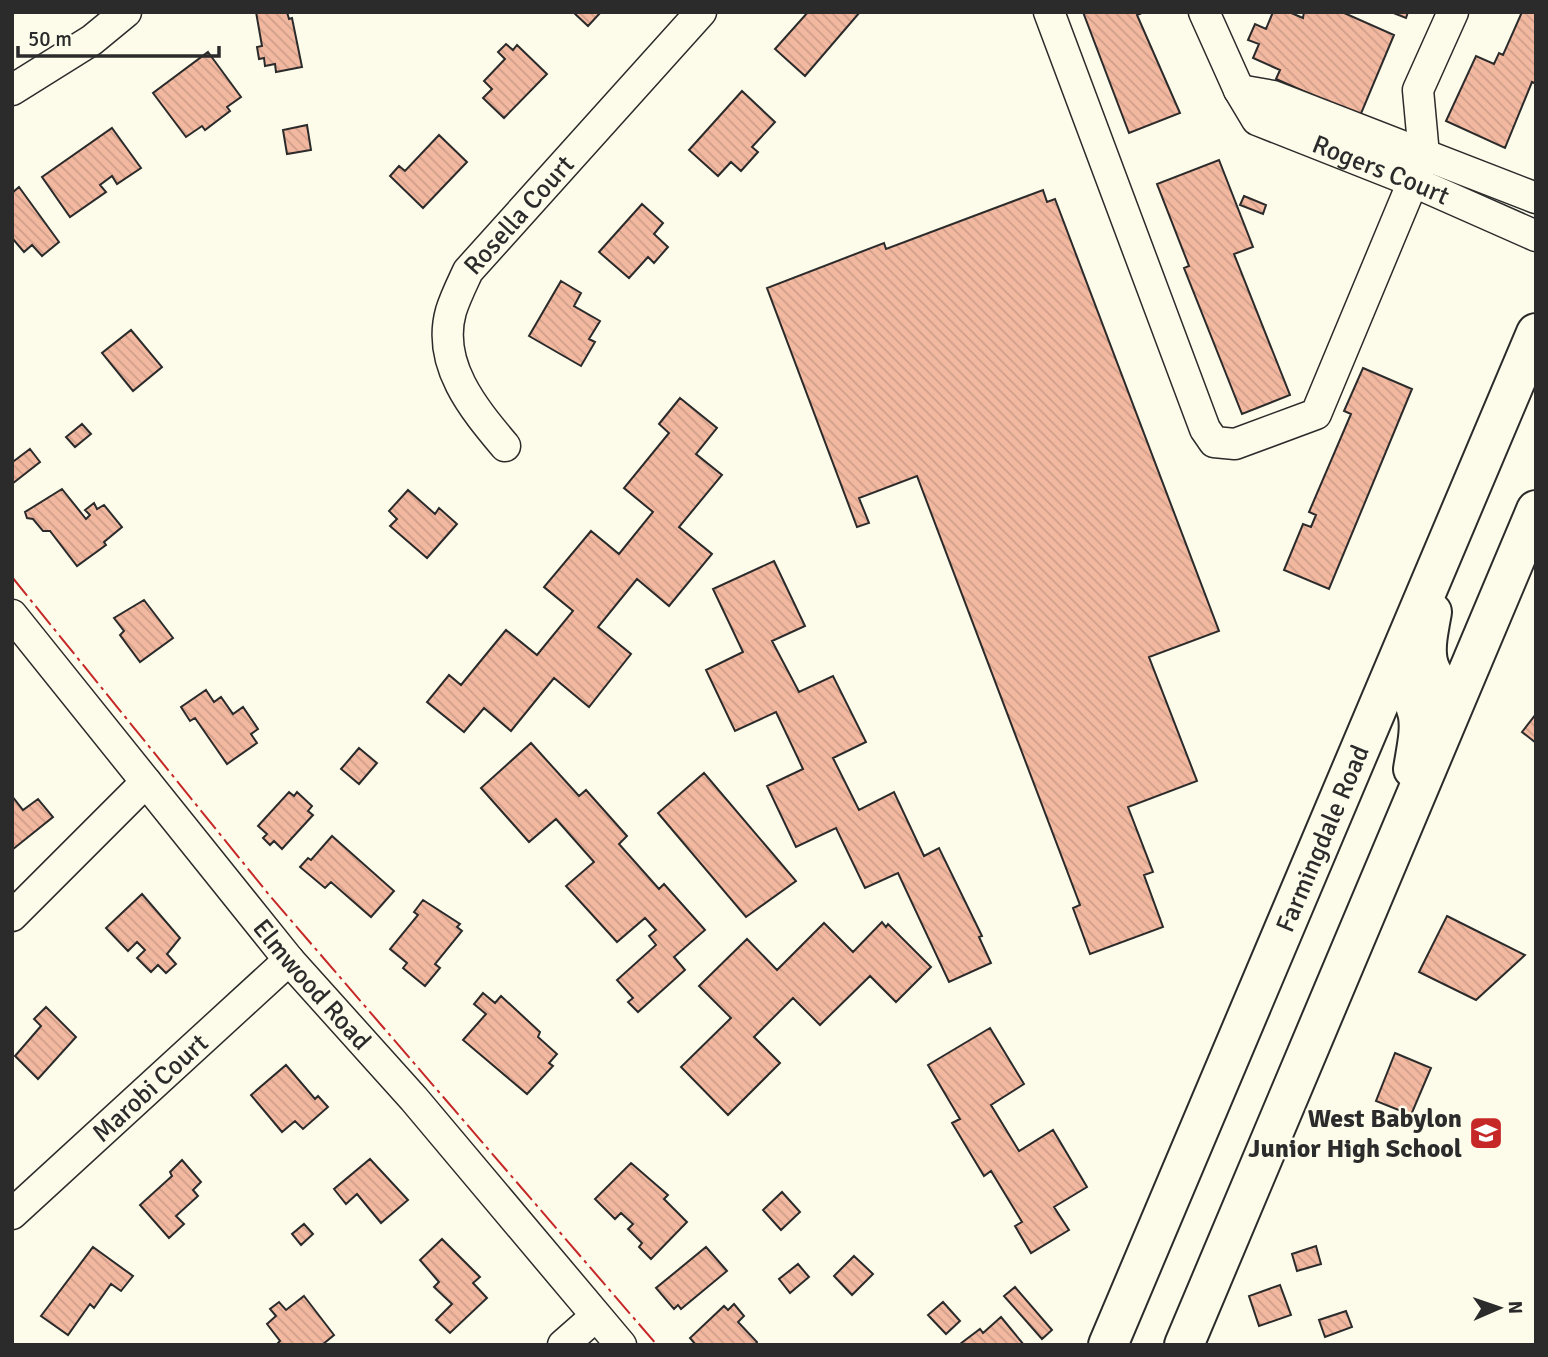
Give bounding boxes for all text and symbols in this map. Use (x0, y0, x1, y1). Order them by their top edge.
scale bar (18, 14, 219, 58)
text: 50 m (28, 26, 72, 52)
street label: Rogers Court (1308, 129, 1454, 213)
street label: Rosella Court (457, 149, 581, 282)
street label: Farmingdale Road (1269, 741, 1377, 937)
street label: Elmwood Road (246, 913, 377, 1057)
street label: Marobi Court (86, 1027, 215, 1149)
place label: West Babylon Junior High School (1248, 1103, 1462, 1165)
school or university icon: West Babylon Junior High School (1467, 1114, 1505, 1152)
north arrow (1464, 1273, 1534, 1343)
text: N (1503, 1300, 1527, 1314)

